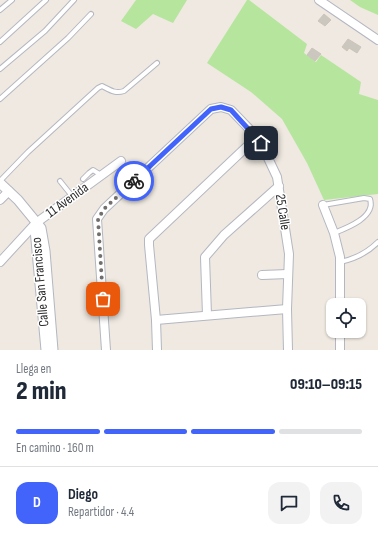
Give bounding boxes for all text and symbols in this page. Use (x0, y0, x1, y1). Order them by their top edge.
pin (244, 126, 278, 160)
icon: home (250, 132, 272, 154)
courier (114, 161, 154, 201)
icon: bike (123, 170, 145, 192)
street label: 11 Avenida (42, 179, 92, 221)
street label: 25 Calle (272, 193, 294, 231)
street label: Calle San Francisco (28, 236, 52, 327)
pin (86, 282, 120, 316)
icon: bag (92, 288, 114, 310)
map controls (326, 298, 366, 338)
button: locate (326, 298, 366, 338)
text: Llega en (16, 361, 51, 377)
text: 09:10–09:15 (290, 375, 362, 394)
text: 2 min (16, 376, 66, 407)
text: En camino · 160 m (16, 440, 94, 456)
button: chat (268, 482, 310, 524)
button: phone (320, 482, 362, 524)
text: Diego (68, 485, 98, 504)
text: D (33, 493, 41, 512)
text: Repartidor · 4.4 (68, 504, 134, 520)

